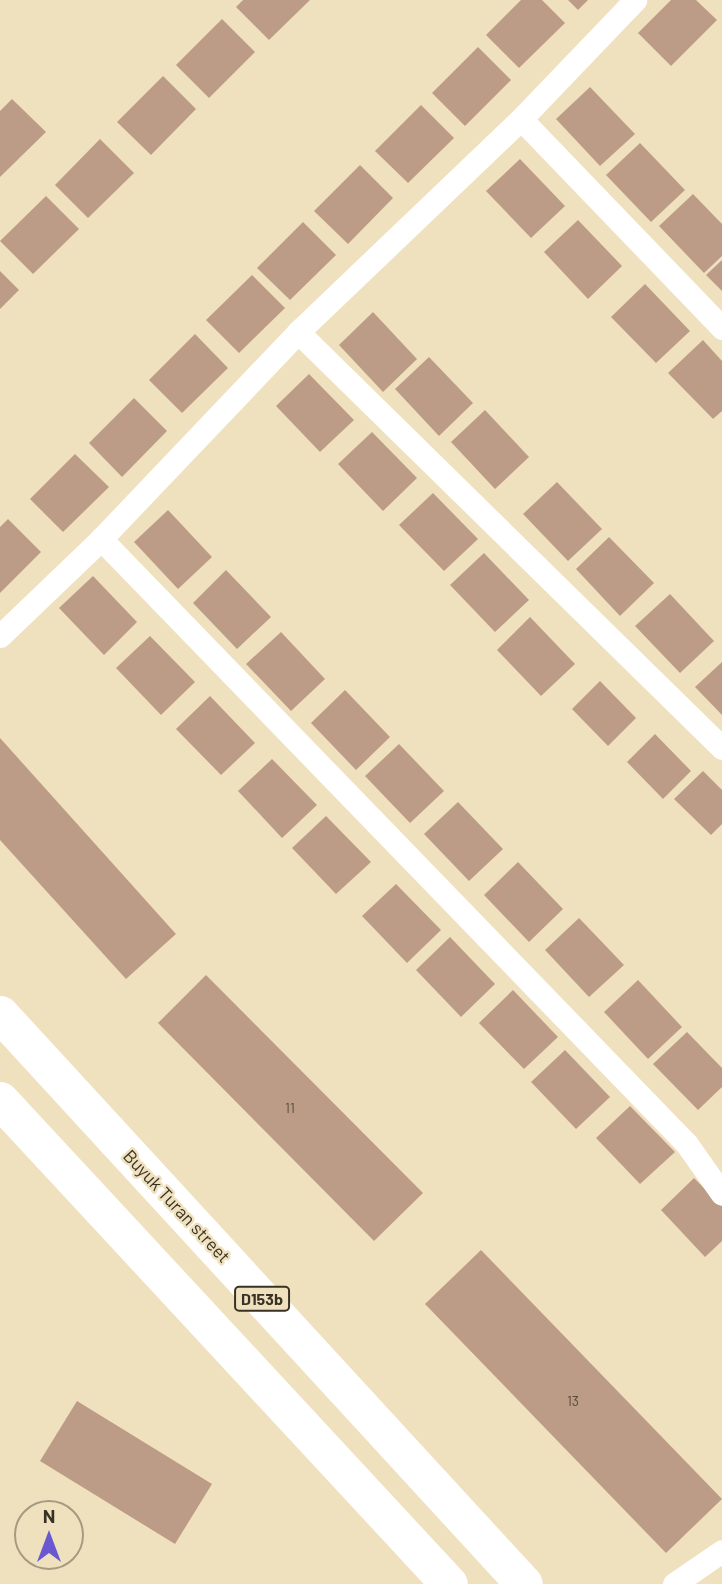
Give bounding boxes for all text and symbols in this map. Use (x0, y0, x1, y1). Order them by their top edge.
house number: 11 (285, 1100, 295, 1116)
street label: Buyuk Turan street (119, 1145, 235, 1267)
road number: D153b (234, 1287, 290, 1312)
house number: 13 (567, 1393, 579, 1409)
north arrow (14, 1500, 84, 1570)
text: N (43, 1504, 55, 1527)

